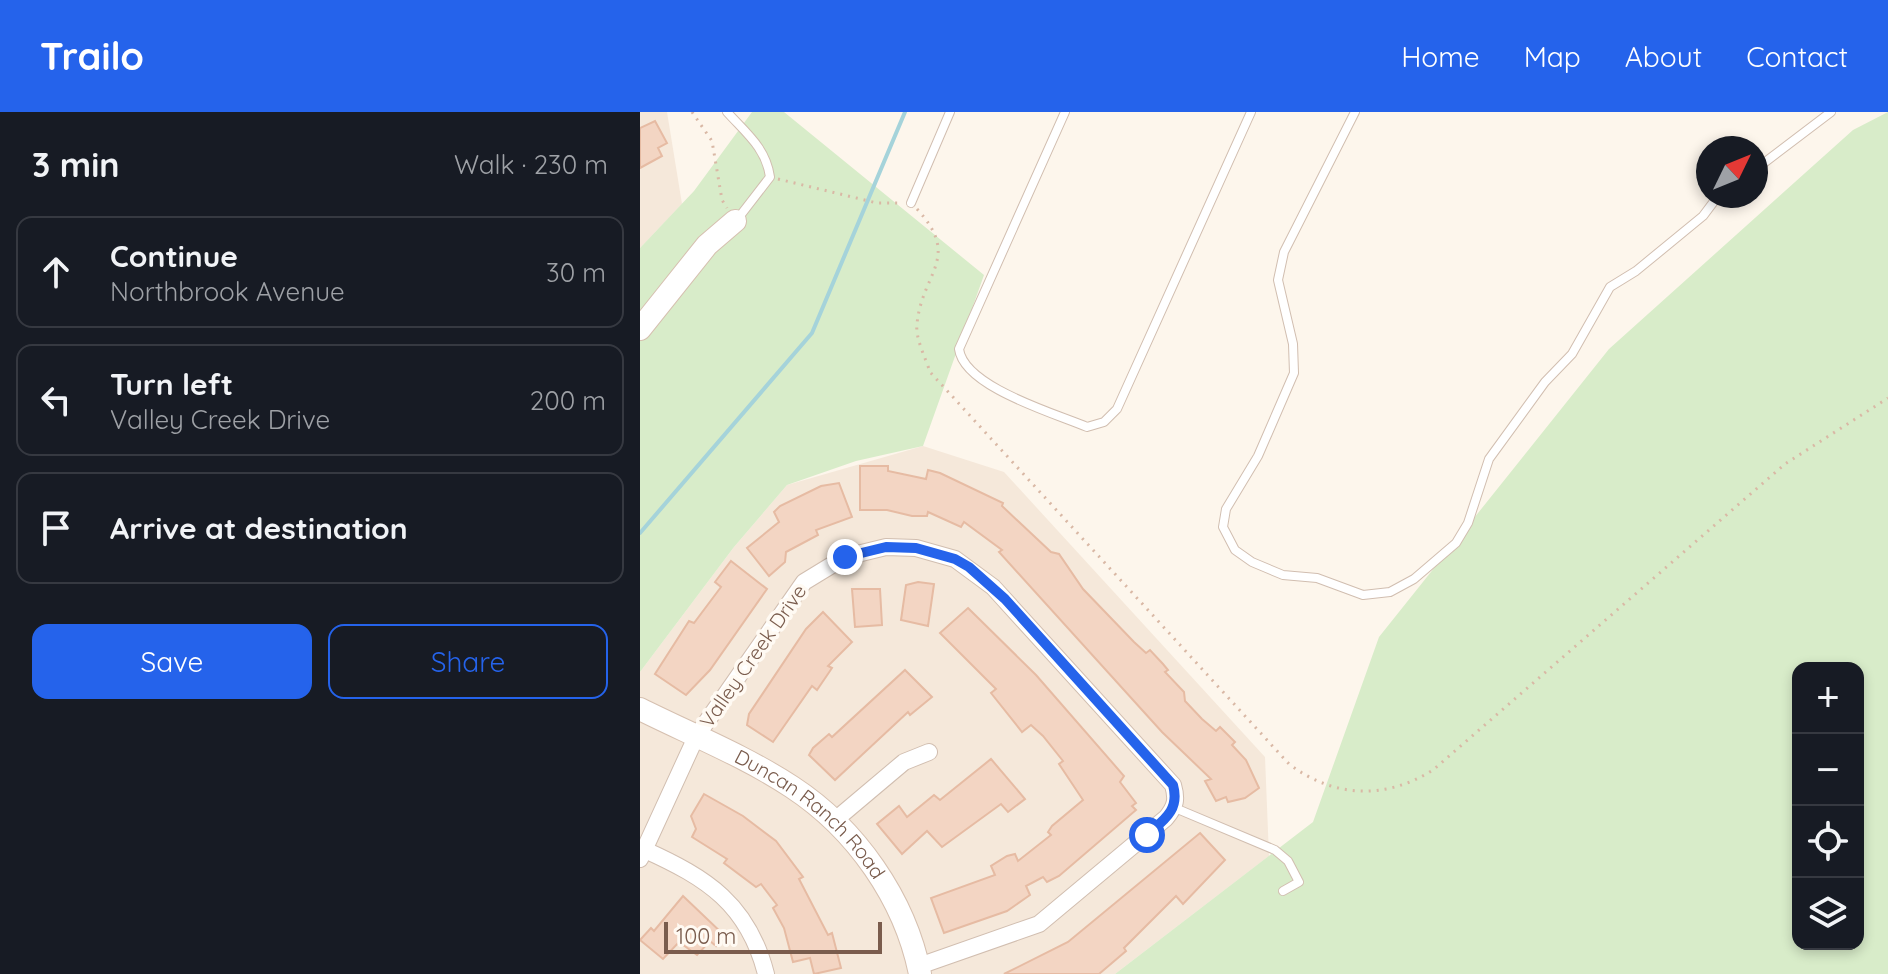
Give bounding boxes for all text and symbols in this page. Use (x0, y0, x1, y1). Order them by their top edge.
text: Trailo (40, 32, 144, 80)
text: Home (1401, 39, 1480, 74)
text: Map (1524, 39, 1581, 74)
text: About (1625, 39, 1702, 74)
text: Contact (1746, 39, 1848, 74)
north arrow (1696, 136, 1768, 208)
text: 3 min (32, 143, 119, 186)
text: Walk · 230 m (454, 148, 608, 181)
text: Continue (110, 237, 238, 275)
icon: ahead (34, 250, 78, 294)
text: 30 m (546, 256, 606, 289)
text: Northbrook Avenue (110, 275, 345, 308)
text: Turn left (110, 365, 233, 403)
icon: left (34, 378, 78, 422)
text: 200 m (530, 384, 606, 417)
text: Valley Creek Drive (110, 403, 330, 436)
icon: arrive (34, 506, 78, 550)
text: Arrive at destination (110, 509, 408, 547)
route end (827, 539, 863, 575)
street label: Valley Creek Drive (694, 579, 811, 732)
button: Save (32, 624, 312, 699)
button: Share (328, 624, 608, 699)
map controls (1792, 662, 1864, 950)
button: + (1792, 662, 1864, 734)
button: − (1792, 734, 1864, 806)
street label: Duncan Ranch Road (731, 744, 891, 883)
button: locate (1792, 806, 1864, 878)
route start (1129, 817, 1165, 853)
button: layers (1792, 878, 1864, 950)
scale bar (664, 918, 882, 954)
text: 100 m (676, 922, 736, 950)

